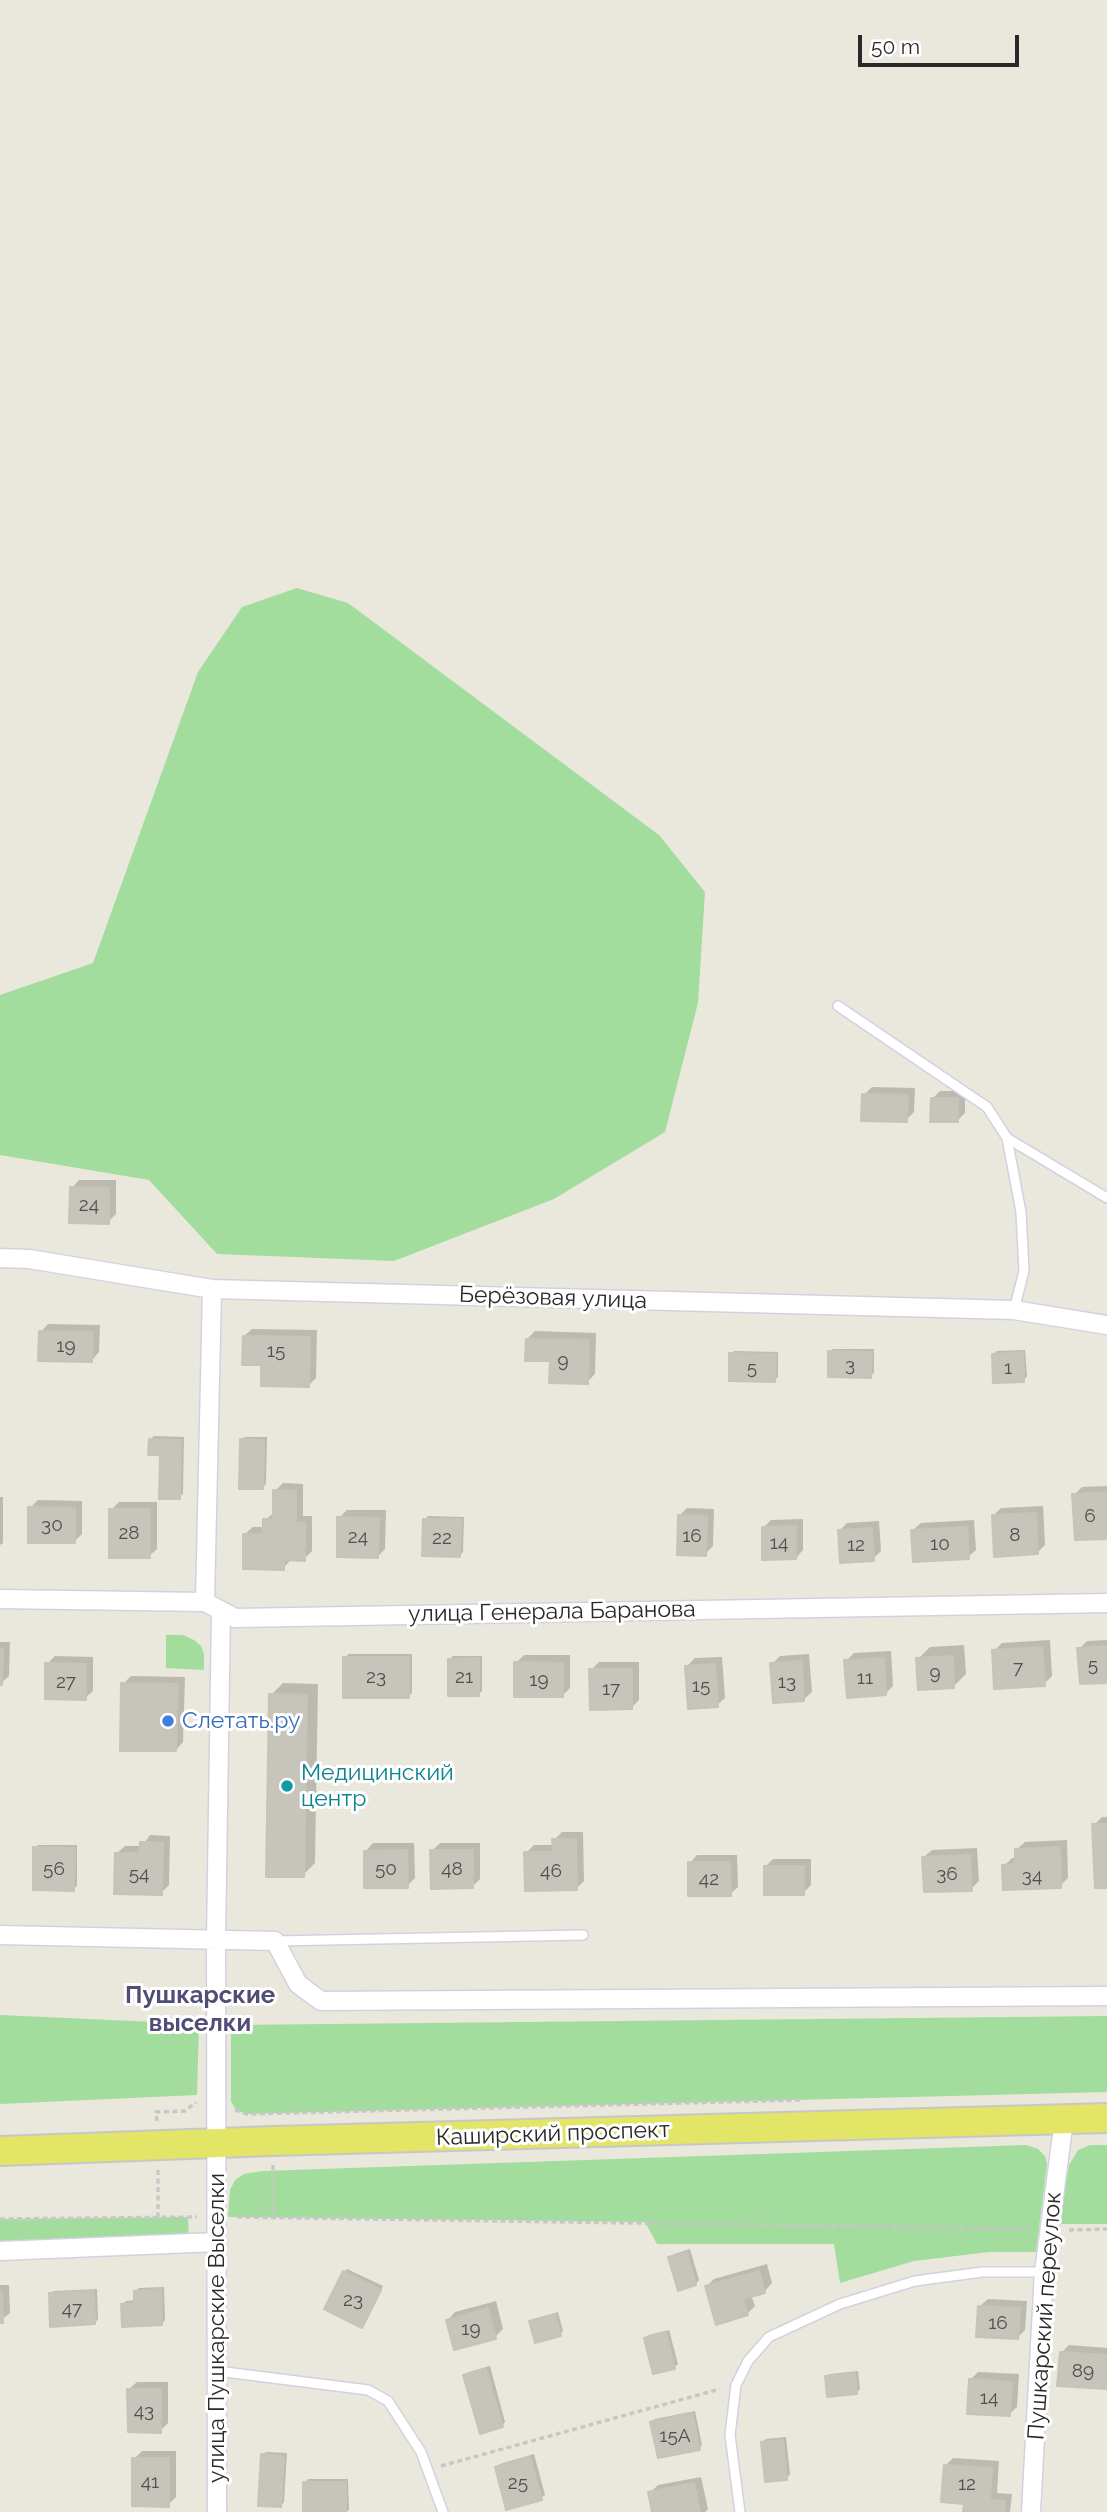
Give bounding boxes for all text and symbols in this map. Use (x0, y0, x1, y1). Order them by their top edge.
scale bar (862, 21, 1023, 65)
text: 50 m (871, 34, 920, 59)
house number: 24 (79, 1194, 99, 1216)
street label: Берёзовая улица (459, 1281, 647, 1315)
house number: 19 (56, 1335, 76, 1357)
house number: 15 (267, 1340, 285, 1362)
house number: 9 (557, 1350, 569, 1372)
house number: 3 (845, 1354, 855, 1376)
house number: 5 (747, 1357, 757, 1379)
house number: 1 (1004, 1357, 1012, 1379)
house number: 6 (1084, 1505, 1096, 1527)
house number: 30 (41, 1514, 63, 1536)
house number: 28 (118, 1522, 140, 1544)
house number: 8 (1009, 1524, 1021, 1546)
house number: 16 (682, 1525, 702, 1547)
house number: 24 (348, 1526, 368, 1548)
house number: 22 (432, 1527, 452, 1549)
house number: 14 (770, 1532, 788, 1554)
house number: 10 (930, 1533, 950, 1555)
house number: 12 (847, 1534, 865, 1556)
street label: улица Генерала Баранова (408, 1596, 696, 1628)
house number: 5 (1088, 1654, 1098, 1676)
house number: 7 (1013, 1657, 1023, 1679)
house number: 9 (929, 1662, 941, 1684)
house number: 23 (366, 1666, 386, 1688)
house number: 21 (455, 1666, 473, 1688)
house number: 11 (857, 1667, 873, 1689)
house number: 19 (529, 1669, 549, 1691)
house number: 27 (56, 1671, 76, 1693)
house number: 13 (778, 1671, 796, 1693)
house number: 15 (692, 1675, 710, 1697)
house number: 17 (602, 1678, 620, 1700)
place label: Слетать.ру (182, 1707, 300, 1735)
marker: Слетать.ру (160, 1713, 176, 1729)
place label: Медицинский центр (301, 1759, 454, 1813)
marker: Медицинский центр (279, 1778, 295, 1794)
house number: 56 (43, 1858, 65, 1880)
house number: 50 (375, 1858, 397, 1880)
house number: 48 (441, 1858, 463, 1880)
house number: 46 (540, 1860, 562, 1882)
house number: 54 (129, 1863, 149, 1885)
house number: 36 (936, 1863, 958, 1885)
house number: 34 (1022, 1865, 1042, 1887)
house number: 42 (699, 1868, 719, 1890)
district label: Пушкарские выселки (125, 1982, 275, 2038)
street label: Каширский проспект (436, 2116, 670, 2152)
street label: улица Пушкарские Выселки (203, 2173, 231, 2483)
street label: Пушкарский переулок (1023, 2191, 1067, 2441)
house number: 23 (343, 2289, 363, 2311)
house number: 47 (62, 2298, 82, 2320)
house number: 16 (988, 2312, 1008, 2334)
house number: 19 (461, 2318, 481, 2340)
house number: 89 (1072, 2360, 1094, 2382)
house number: 14 (980, 2387, 998, 2409)
house number: 43 (134, 2400, 154, 2422)
house number: 15А (659, 2425, 691, 2447)
house number: 41 (141, 2471, 159, 2493)
house number: 25 (508, 2472, 528, 2494)
house number: 12 (958, 2473, 976, 2495)

